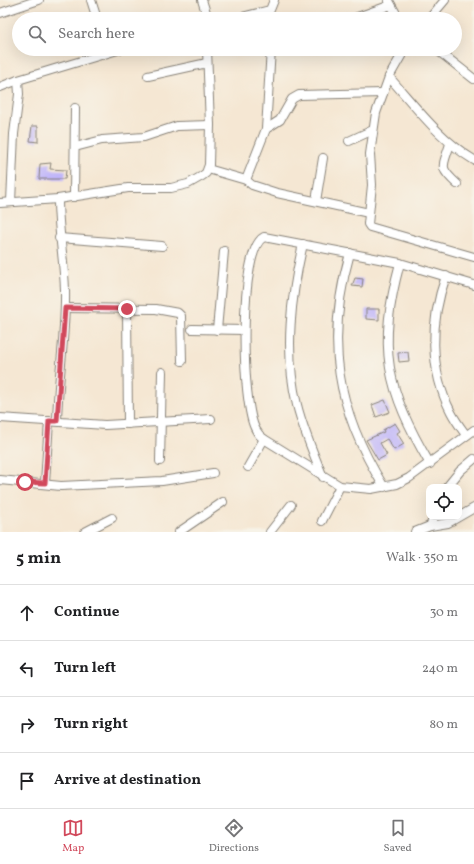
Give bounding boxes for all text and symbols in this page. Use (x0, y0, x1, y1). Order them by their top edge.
search box (12, 12, 462, 56)
icon: search (26, 23, 48, 45)
text: Search here (58, 24, 135, 45)
route end (118, 300, 136, 318)
route start (16, 473, 34, 491)
map controls (426, 484, 462, 520)
button: locate (426, 484, 462, 520)
text: 5 min (16, 547, 61, 570)
text: Walk · 350 m (386, 549, 458, 567)
icon: ahead (16, 602, 38, 624)
text: Continue (54, 602, 119, 623)
text: 30 m (430, 604, 458, 622)
icon: left (16, 658, 38, 680)
text: Turn left (54, 658, 116, 679)
text: 240 m (422, 660, 458, 678)
icon: right (16, 714, 38, 736)
text: Turn right (54, 714, 128, 735)
text: 80 m (429, 716, 458, 734)
icon: arrive (16, 770, 38, 792)
text: Arrive at destination (54, 770, 201, 791)
tab: Map (62, 817, 84, 856)
tab: Directions (209, 817, 259, 856)
tab: Saved (383, 817, 412, 856)

